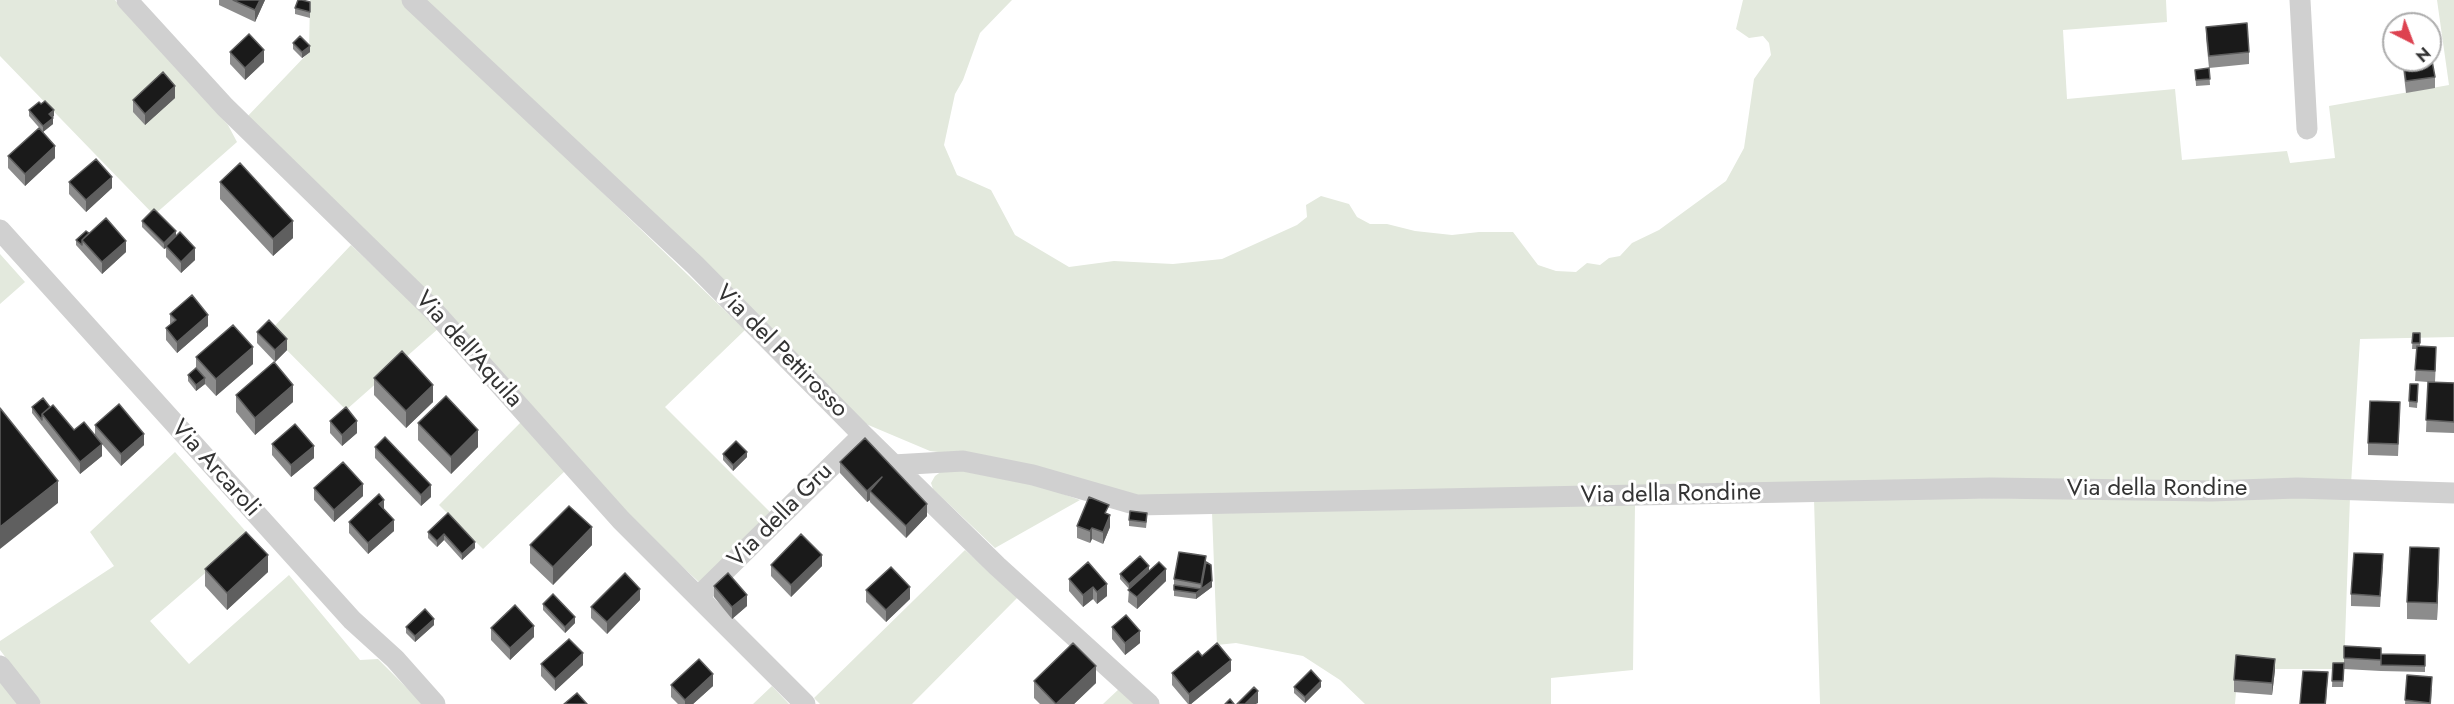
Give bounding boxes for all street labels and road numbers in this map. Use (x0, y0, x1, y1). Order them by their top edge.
street label: Via del Pettirosso (709, 280, 853, 424)
street label: Via dell'Aquila (408, 286, 528, 414)
street label: Via Arcaroli (164, 415, 266, 523)
street label: Via della Gru (723, 458, 839, 574)
street label: Via della Rondine (2067, 475, 2247, 503)
street label: Via della Rondine (1580, 479, 1762, 511)

